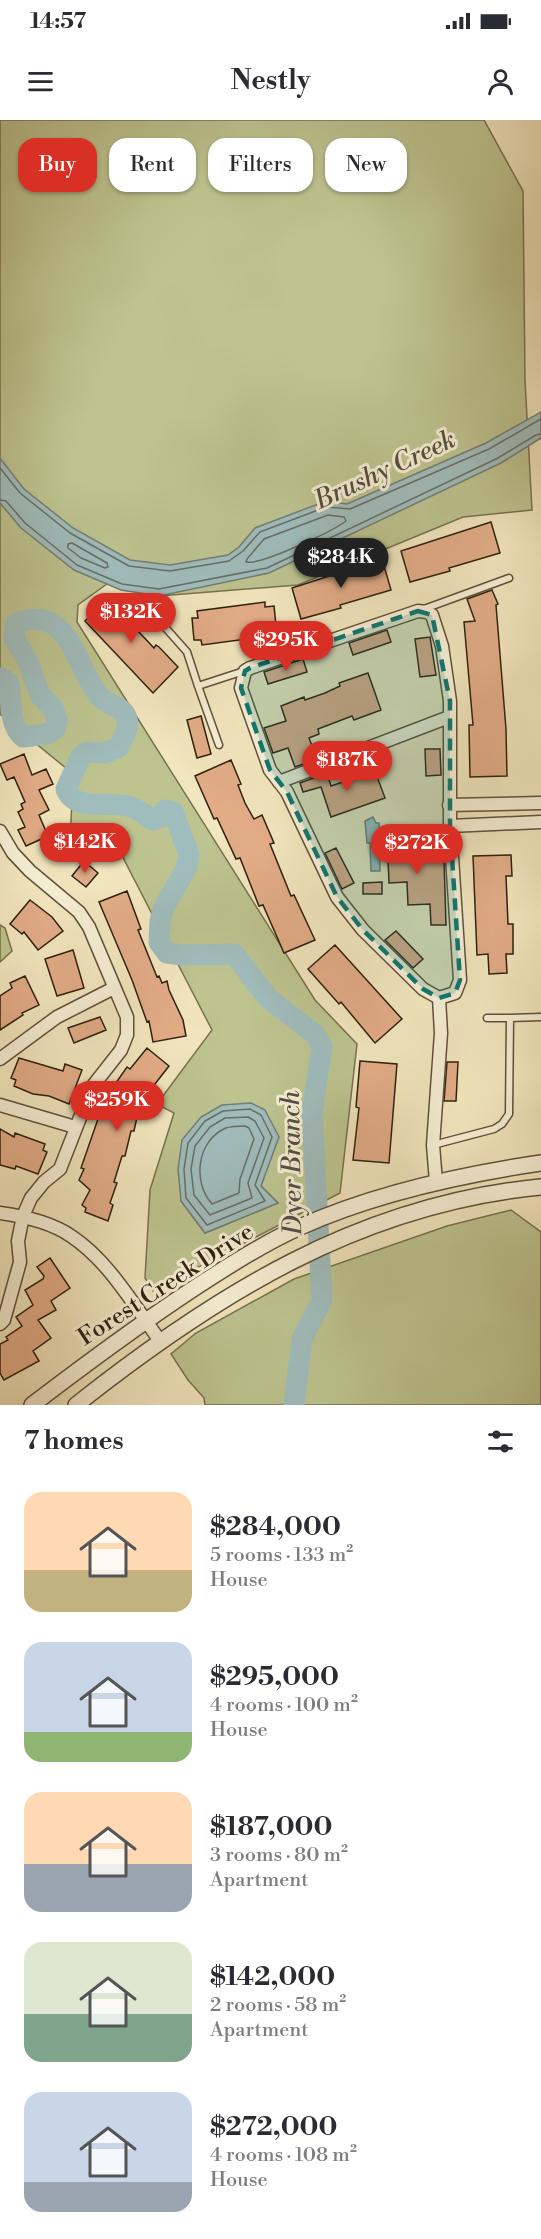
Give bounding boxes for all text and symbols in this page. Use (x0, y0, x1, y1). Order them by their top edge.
text: 14:57 (30, 8, 86, 35)
text: Nestly (231, 64, 310, 98)
icon: menu (24, 65, 57, 98)
icon: person (484, 65, 517, 98)
chip: Buy (18, 138, 97, 192)
chip: Rent (109, 138, 196, 192)
chip: Filters (208, 138, 313, 192)
chip: New (325, 138, 407, 192)
water label: Brushy Creek (308, 423, 461, 517)
pin: $284K (299, 538, 383, 589)
text: $284K (307, 545, 375, 570)
pin: $132K (89, 593, 173, 644)
text: $132K (100, 600, 162, 625)
pin: $295K (244, 621, 328, 672)
text: $295K (253, 628, 319, 653)
pin: $187K (305, 741, 389, 792)
text: $187K (316, 748, 378, 773)
pin: $142K (43, 823, 127, 874)
pin: $272K (375, 824, 459, 875)
text: $142K (54, 830, 116, 855)
text: $272K (385, 831, 449, 856)
pin: $259K (75, 1081, 159, 1132)
text: $259K (84, 1088, 150, 1113)
water label: Dyer Branch (275, 1090, 309, 1236)
street label: Forest Creek Drive (73, 1217, 259, 1353)
text: 7 homes (24, 1425, 124, 1457)
icon: filters (484, 1425, 517, 1458)
text: $284,000 (210, 1511, 341, 1543)
icon: home (72, 1516, 144, 1588)
text: 5 rooms · 133 m² (210, 1543, 353, 1568)
text: House (210, 1568, 268, 1593)
text: $295,000 (210, 1661, 339, 1693)
icon: home (72, 1666, 144, 1738)
text: 4 rooms · 100 m² (210, 1693, 358, 1718)
text: House (210, 1718, 268, 1743)
text: $187,000 (210, 1811, 332, 1843)
icon: home (72, 1816, 144, 1888)
text: 3 rooms · 80 m² (210, 1843, 348, 1868)
text: Apartment (210, 1868, 308, 1893)
text: $142,000 (210, 1961, 335, 1993)
icon: home (72, 1966, 144, 2038)
text: 2 rooms · 58 m² (210, 1993, 346, 2018)
text: Apartment (210, 2018, 308, 2043)
text: $272,000 (210, 2111, 337, 2143)
icon: home (72, 2116, 144, 2188)
text: 4 rooms · 108 m² (210, 2143, 357, 2168)
text: House (210, 2168, 268, 2193)

